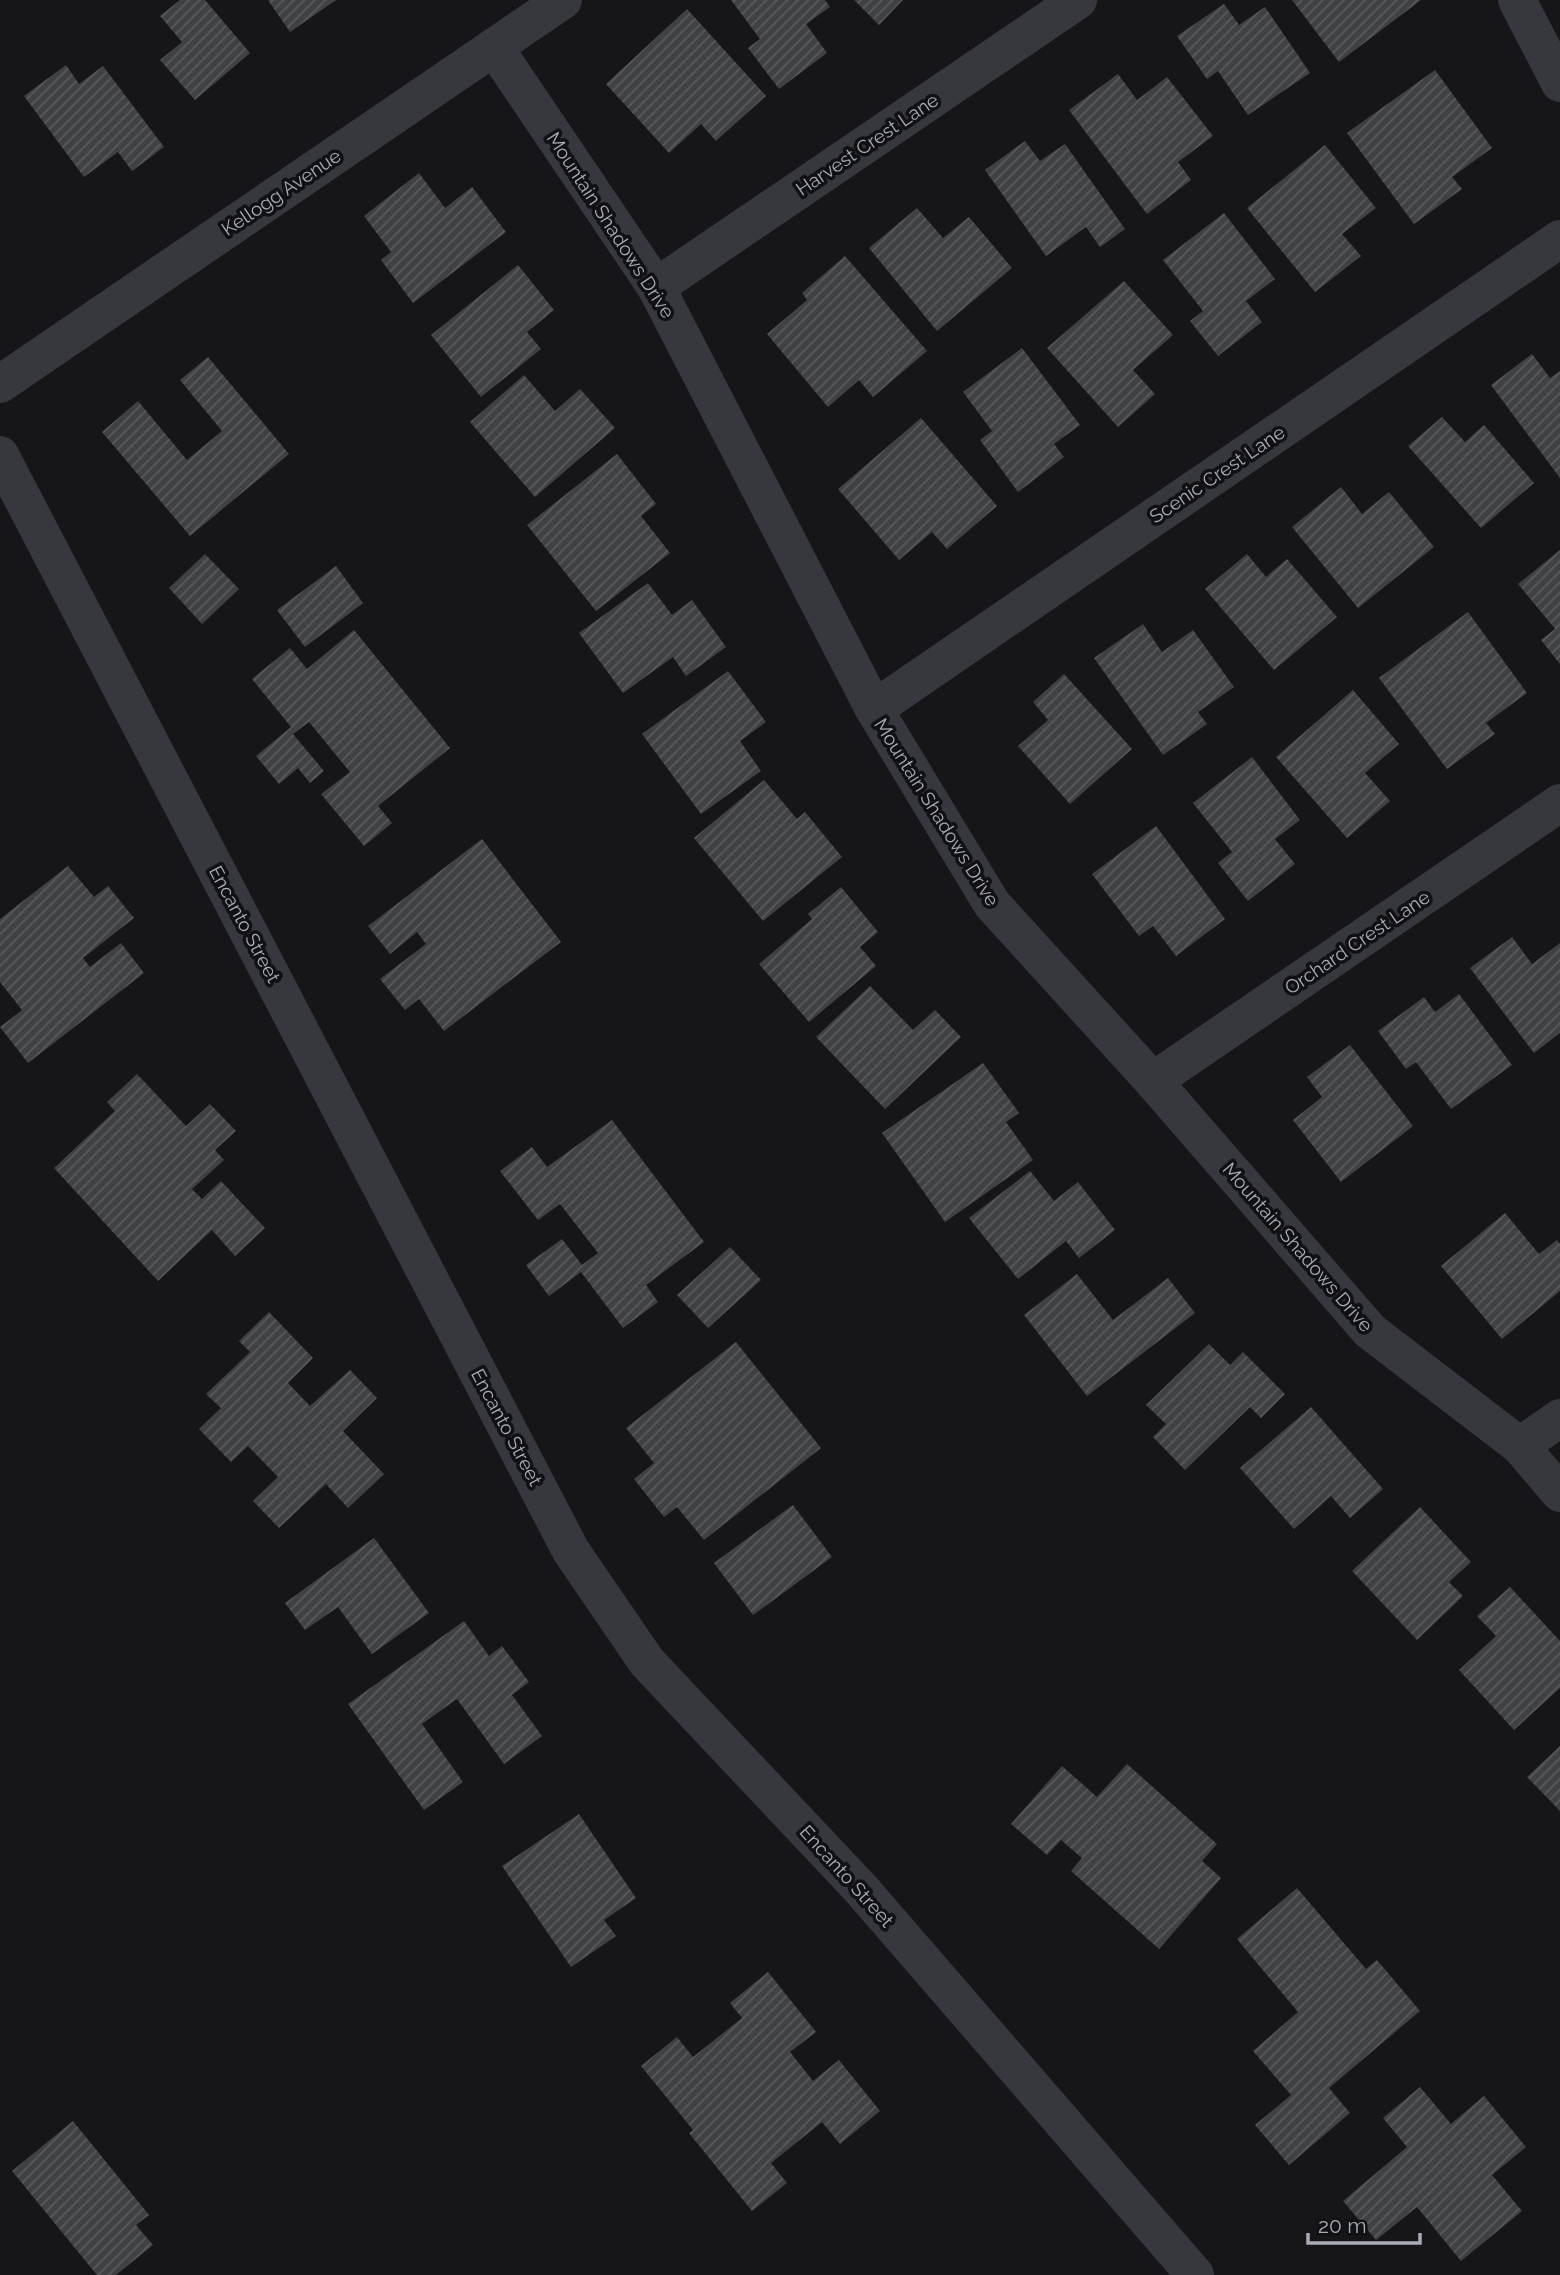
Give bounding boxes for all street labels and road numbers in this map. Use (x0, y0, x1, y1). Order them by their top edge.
street label: Harvest Crest Lane (792, 88, 942, 200)
street label: Mountain Shadows Drive (543, 128, 679, 322)
street label: Kellogg Avenue (217, 144, 345, 240)
street label: Scenic Crest Lane (1145, 421, 1289, 527)
street label: Mountain Shadows Drive (870, 714, 1004, 910)
street label: Encanto Street (205, 862, 285, 987)
street label: Orchard Crest Lane (1280, 885, 1434, 999)
street label: Mountain Shadows Drive (1218, 1158, 1378, 1336)
street label: Encanto Street (467, 1365, 547, 1490)
street label: Encanto Street (796, 1821, 899, 1932)

